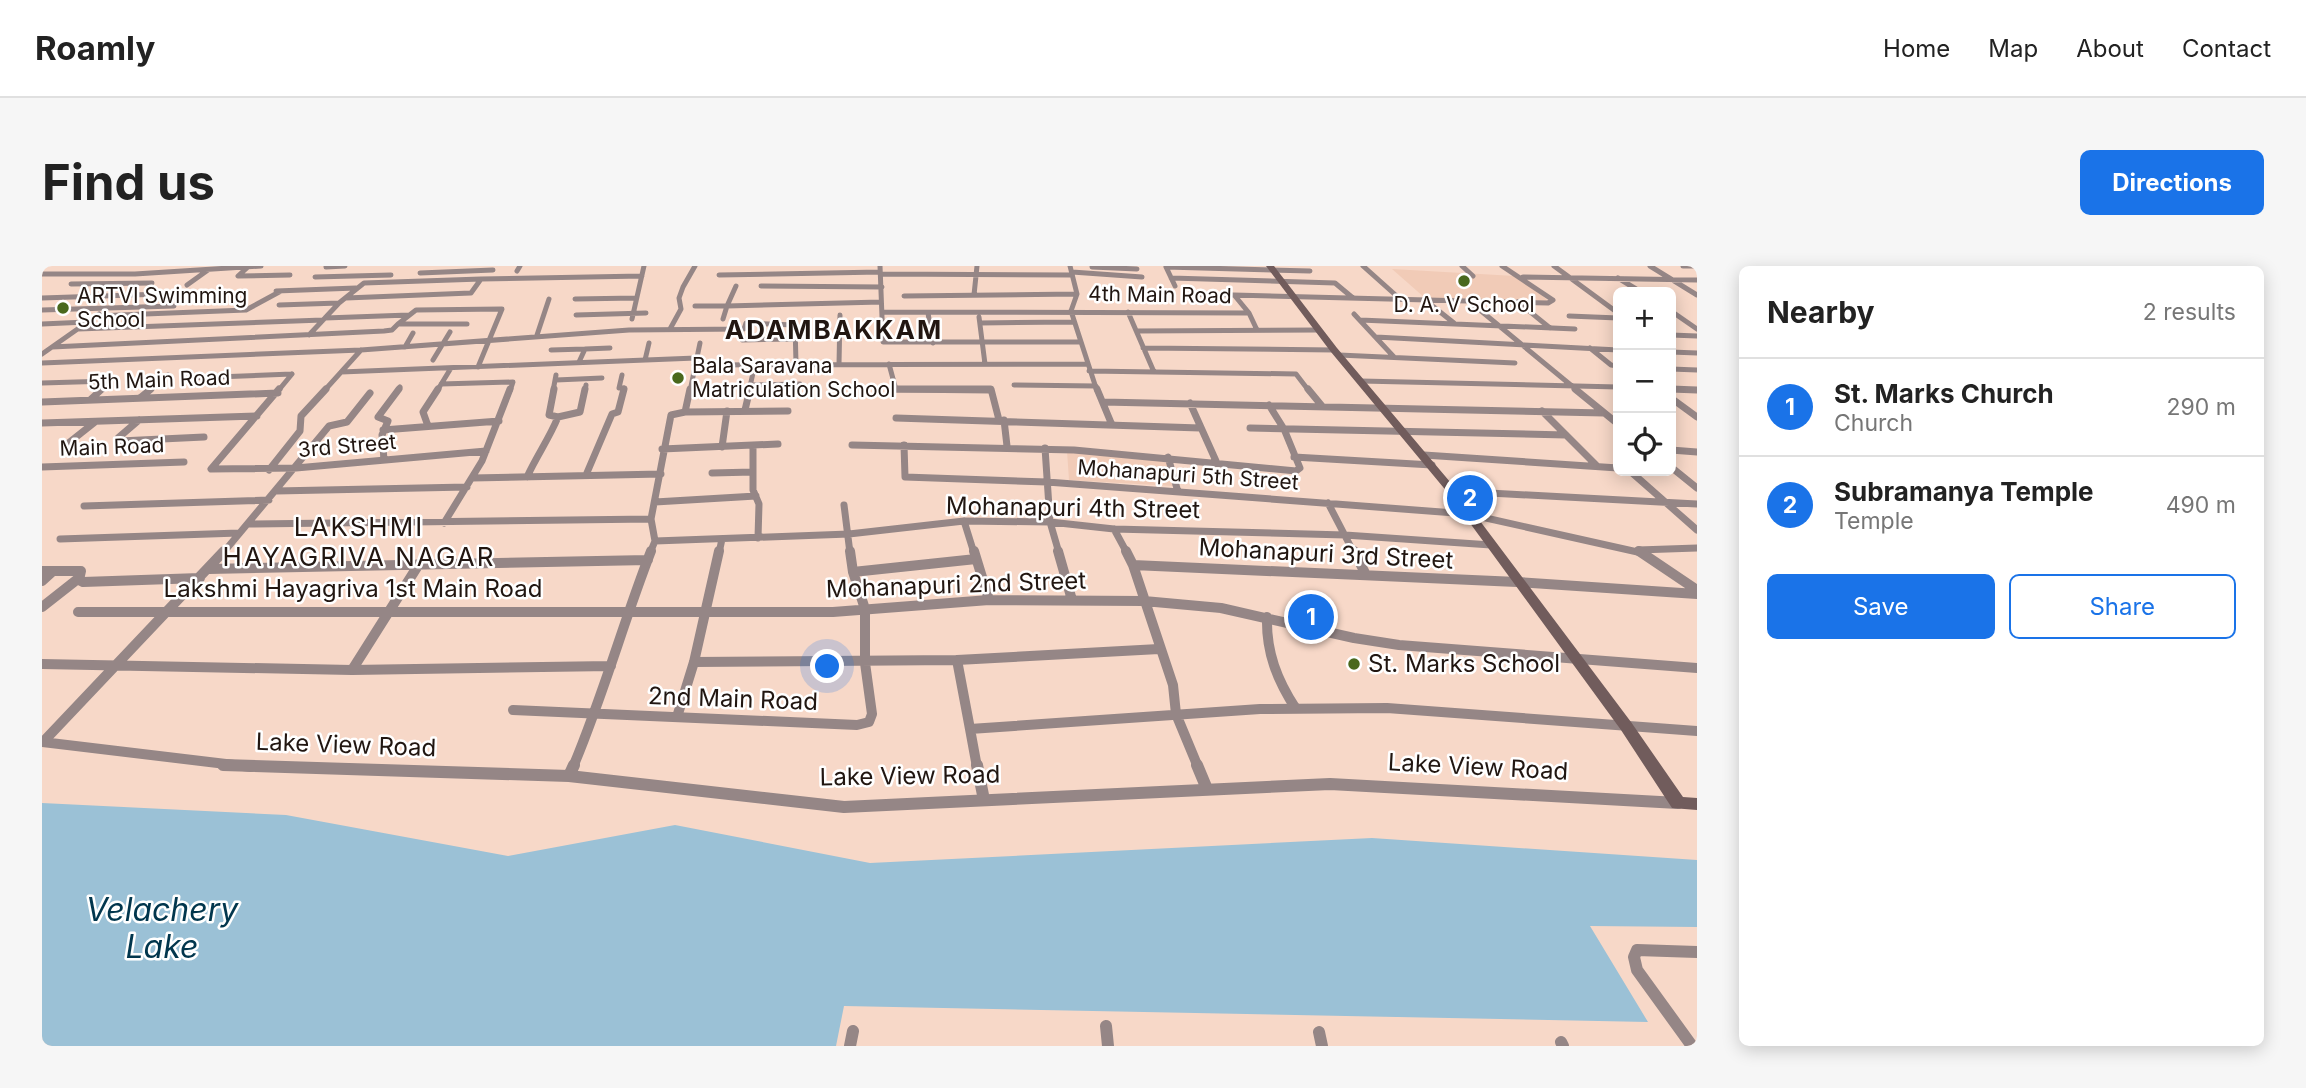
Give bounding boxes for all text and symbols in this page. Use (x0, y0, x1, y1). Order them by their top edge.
text: Roamly (35, 28, 155, 68)
text: Home (1883, 34, 1950, 63)
text: Map (1988, 34, 2038, 63)
text: About (2076, 34, 2144, 63)
text: Contact (2182, 34, 2271, 63)
button: Directions (2080, 150, 2264, 215)
text: Find us (42, 153, 215, 212)
marker: D. A. V School (1456, 273, 1472, 289)
street label: 4th Main Road (1088, 281, 1232, 308)
place label: ARTVI Swimming School (77, 283, 248, 332)
map controls (1613, 287, 1676, 476)
button: + (1613, 287, 1676, 350)
place label: D. A. V School (1393, 292, 1535, 317)
text: Nearby (1767, 294, 1875, 330)
text: 2 results (2143, 298, 2236, 326)
marker: ARTVI Swimming School (55, 300, 71, 316)
district label: ADAMBAKKAM (725, 314, 943, 345)
button: − (1613, 350, 1676, 413)
place label: Bala Saravana Matriculation School (692, 353, 895, 402)
street label: 5th Main Road (87, 365, 231, 394)
marker: Bala Saravana Matriculation School (670, 370, 686, 386)
text: St. Marks Church (1834, 378, 2054, 409)
text: 1 (1785, 393, 1795, 421)
text: 290 m (2167, 393, 2236, 421)
text: Church (1834, 409, 1913, 437)
button: locate (1613, 413, 1676, 476)
street label: 3rd Street (297, 429, 397, 462)
street label: Main Road (59, 432, 165, 461)
street label: Mohanapuri 5th Street (1077, 454, 1300, 495)
pin: 2 (1447, 472, 1493, 524)
text: Subramanya Temple (1834, 476, 2094, 507)
street label: Mohanapuri 4th Street (946, 491, 1201, 524)
text: 2 (1783, 491, 1797, 519)
text: 490 m (2166, 491, 2236, 519)
text: Temple (1834, 507, 1914, 535)
district label: LAKSHMI HAYAGRIVA NAGAR (223, 511, 495, 572)
street label: Mohanapuri 3rd Street (1198, 532, 1454, 575)
street label: Mohanapuri 2nd Street (825, 565, 1087, 604)
street label: Lakshmi Hayagriva 1st Main Road (164, 574, 542, 603)
button: Save (1767, 574, 1995, 639)
button: Share (2009, 574, 2236, 639)
pin: 1 (1288, 591, 1334, 643)
your location (810, 649, 844, 683)
place label: St. Marks School (1368, 649, 1560, 678)
marker: St. Marks School (1346, 656, 1362, 672)
street label: 2nd Main Road (648, 681, 819, 716)
street label: Lake View Road (255, 727, 437, 762)
street label: Lake View Road (1387, 747, 1569, 786)
street label: Lake View Road (819, 759, 1001, 792)
water label: Velachery Lake (86, 890, 239, 966)

